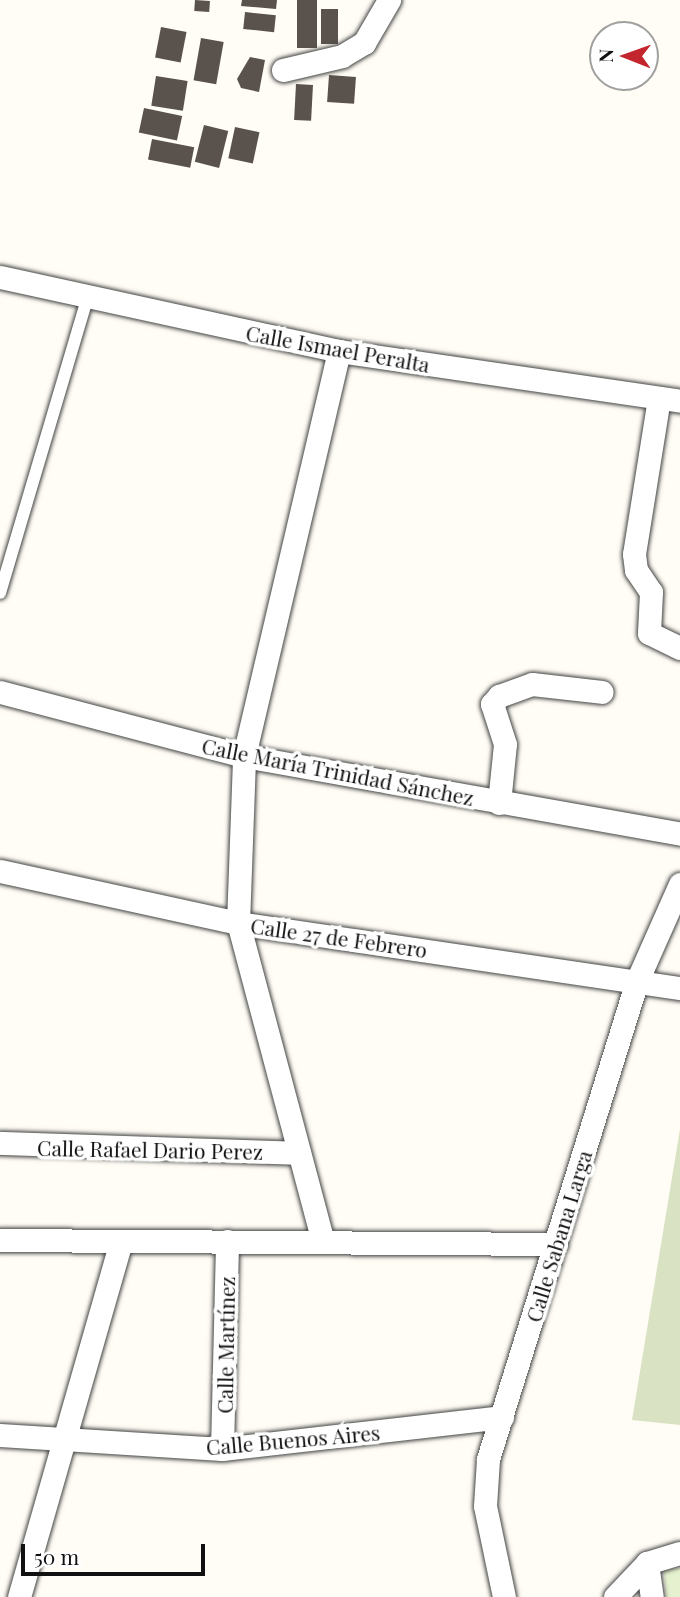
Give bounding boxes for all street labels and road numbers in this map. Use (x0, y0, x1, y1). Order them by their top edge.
street label: Calle Ismael Peralta (244, 319, 432, 377)
street label: Calle María Trinidad Sánchez (200, 732, 476, 810)
street label: Calle 27 de Febrero (249, 912, 429, 962)
street label: Calle Rafael Dario Perez (37, 1134, 263, 1164)
street label: Calle Sabana Larga (520, 1147, 596, 1325)
street label: Calle Martínez (211, 1276, 239, 1414)
street label: Calle Buenos Aires (205, 1419, 381, 1459)

